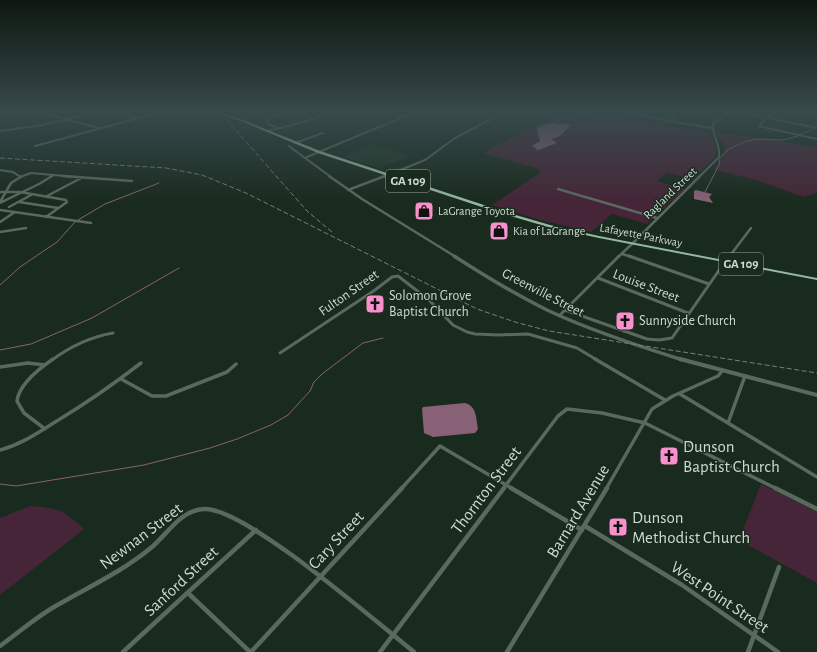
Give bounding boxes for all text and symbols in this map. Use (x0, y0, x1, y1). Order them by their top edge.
street label: Ragland Street (641, 165, 699, 221)
road number: GA 109 (386, 170, 430, 192)
shop icon: LaGrange Toyota (413, 200, 435, 222)
place label: LaGrange Toyota (438, 205, 516, 218)
shop icon: Kia of LaGrange (488, 220, 510, 242)
street label: Lafayette Parkway (598, 221, 683, 250)
place label: Kia of LaGrange (513, 225, 585, 237)
road number: GA 109 (719, 253, 763, 275)
street label: Greenville Street (500, 266, 587, 320)
street label: Fulton Street (317, 267, 382, 319)
street label: Louise Street (611, 267, 682, 305)
place label: Solomon Grove Baptist Church (389, 289, 471, 319)
church icon: Solomon Grove Baptist Church (364, 293, 386, 315)
church icon: Sunnyside Church (614, 310, 636, 332)
place label: Sunnyside Church (639, 314, 736, 328)
place label: Dunson Baptist Church (683, 438, 780, 475)
street label: Thornton Street (448, 443, 525, 537)
church icon: Dunson Baptist Church (658, 445, 680, 467)
street label: Barnard Avenue (544, 461, 613, 561)
street label: Newnan Street (97, 499, 186, 572)
street label: Cary Street (305, 507, 368, 573)
place label: Dunson Methodist Church (632, 509, 750, 546)
church icon: Dunson Methodist Church (607, 516, 629, 538)
street label: Sanford Street (141, 542, 222, 619)
street label: West Point Street (668, 558, 773, 636)

